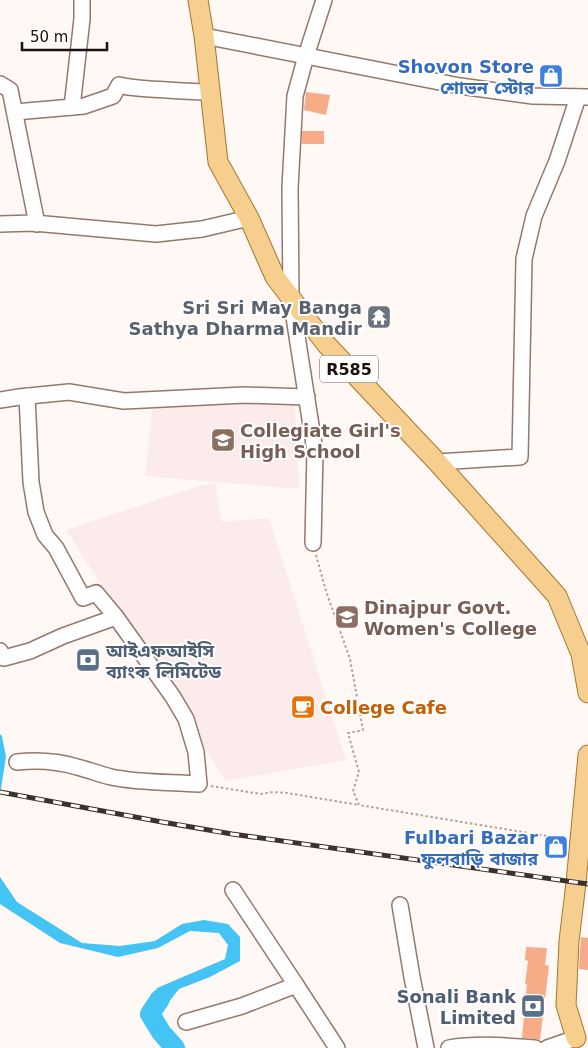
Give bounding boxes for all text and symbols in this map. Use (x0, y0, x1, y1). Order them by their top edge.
scale bar (22, 20, 108, 52)
text: 50 m (30, 28, 68, 46)
place label: Shovon Store শোভন স্টোর (398, 56, 535, 98)
shop icon: Shovon Store শোভন স্টোর (538, 63, 564, 89)
place label: Sri Sri May Banga Sathya Dharma Mandir (129, 297, 362, 339)
temple icon: Sri Sri May Banga Sathya Dharma Mandir (366, 304, 392, 330)
road number: R585 (320, 356, 378, 382)
place label: Collegiate Girl's High School (240, 420, 401, 462)
school or university icon: Collegiate Girl's High School (210, 427, 236, 453)
place label: Dinajpur Govt. Women's College (364, 597, 537, 639)
school or university icon: Dinajpur Govt. Women's College (334, 604, 360, 630)
place label: আইএফআইসি ব্যাংক লিমিটেড (105, 640, 222, 682)
bank icon: আইএফআইসি ব্যাংক লিমিটেড (75, 647, 101, 673)
cafe icon: College Cafe (290, 694, 316, 720)
place label: College Cafe (320, 697, 447, 718)
place label: Fulbari Bazar ফুলবাড়ি বাজার (404, 827, 539, 870)
shop icon: Fulbari Bazar ফুলবাড়ি বাজার (543, 834, 569, 860)
place label: Sonali Bank Limited (396, 986, 517, 1028)
bank icon: Sonali Bank Limited (520, 993, 546, 1019)

